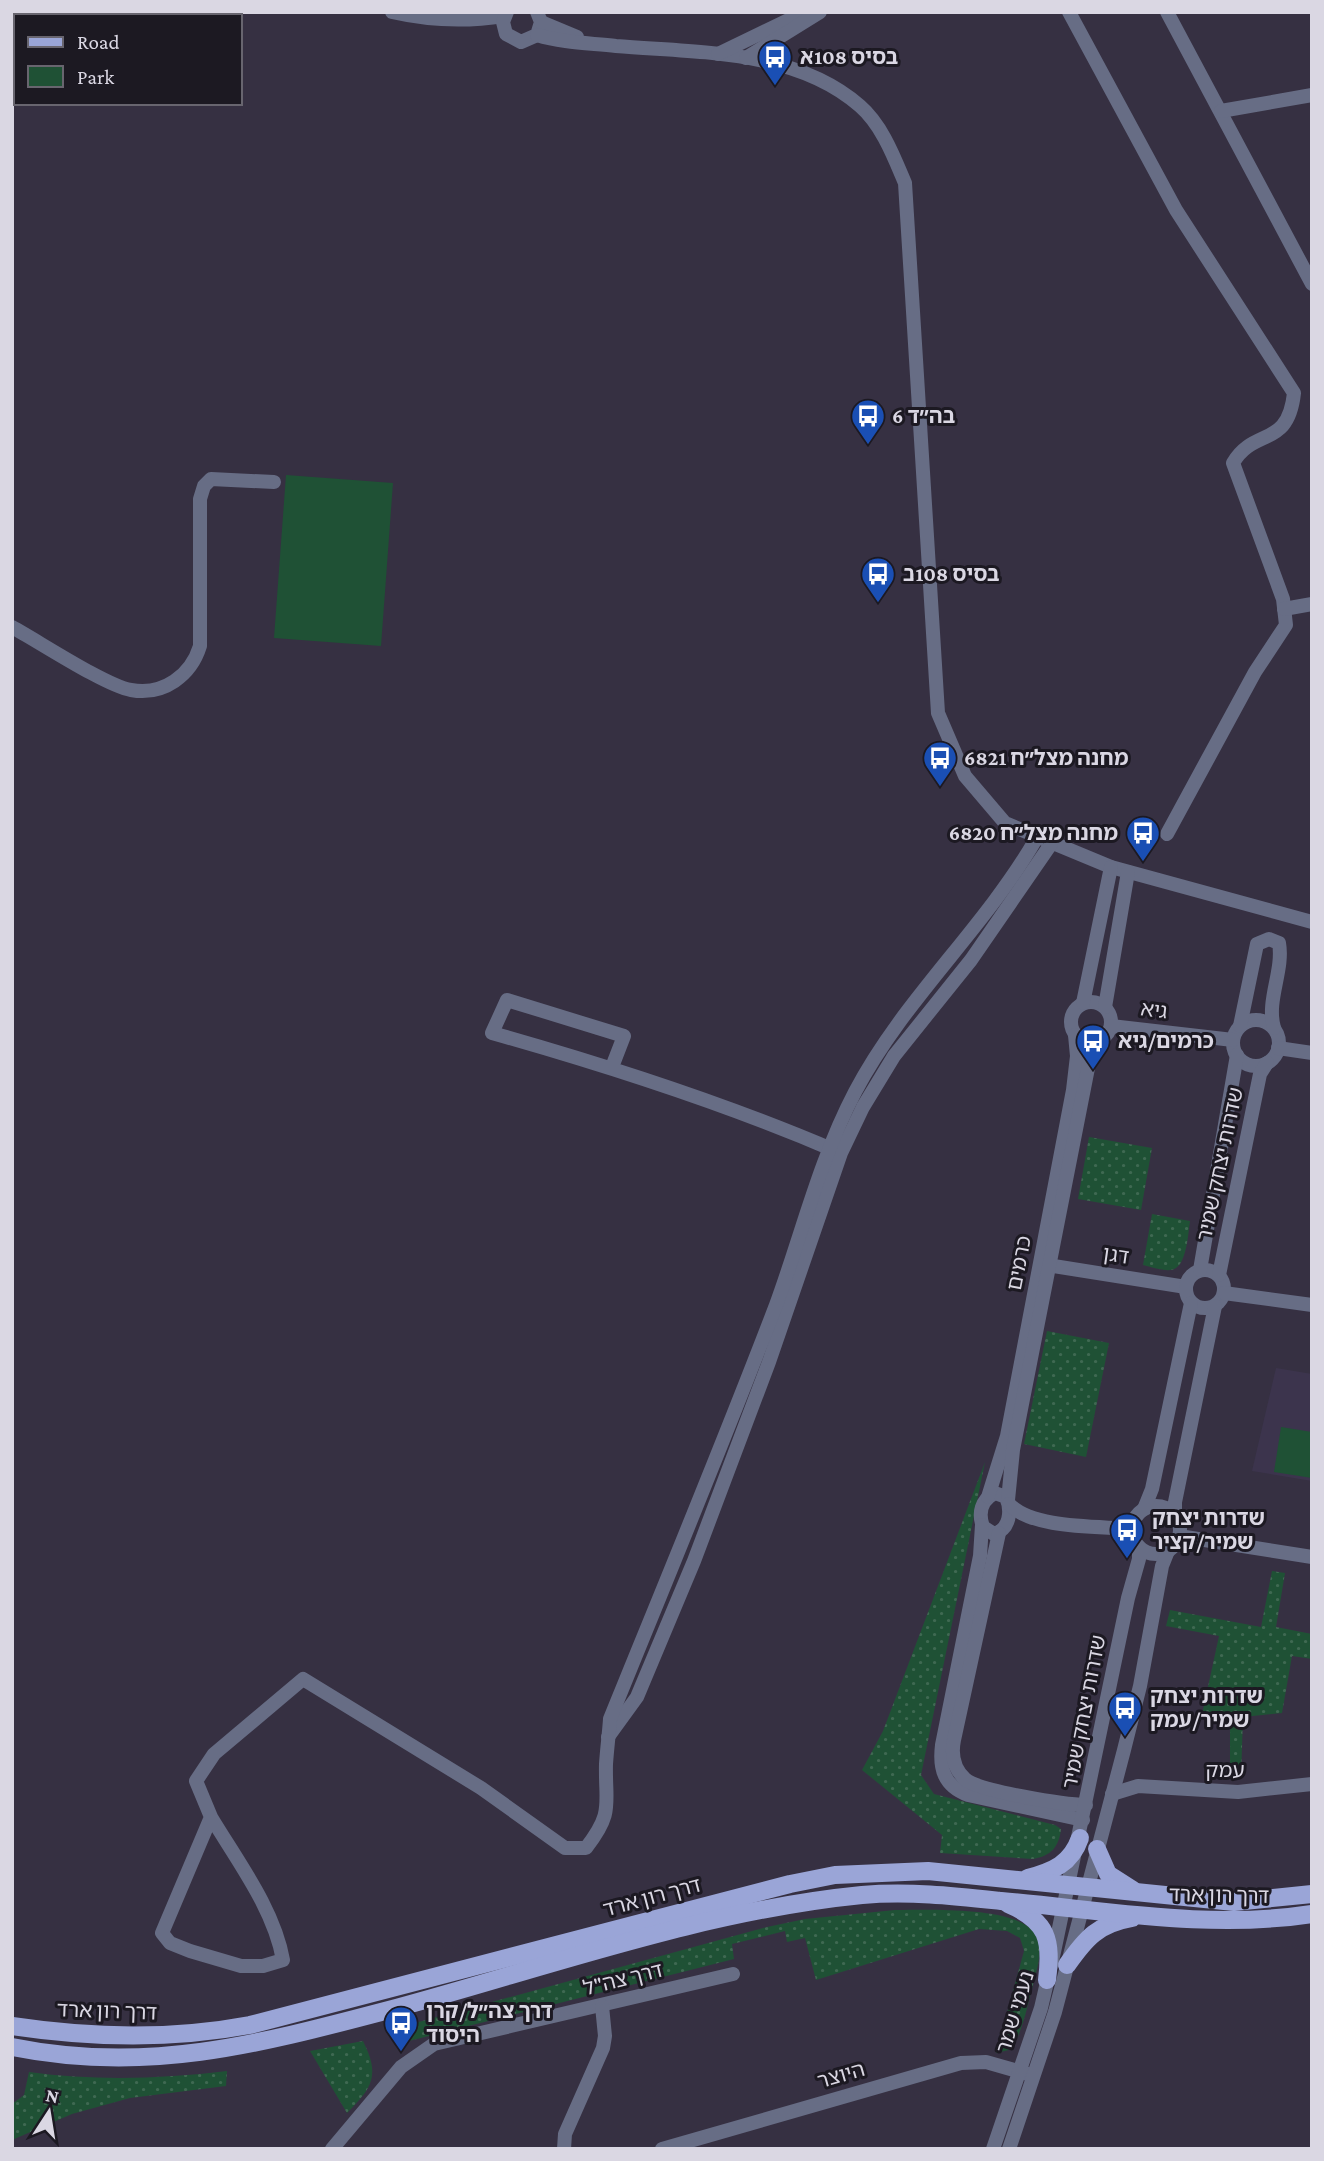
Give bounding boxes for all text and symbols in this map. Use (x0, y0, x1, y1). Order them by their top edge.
legend (14, 14, 242, 105)
text: Road (77, 30, 120, 54)
bus stop icon: בסיס 108א (756, 38, 794, 87)
place label: בסיס 108א (800, 45, 898, 69)
text: Park (77, 65, 114, 89)
bus stop icon: בה״ד 6 (849, 397, 887, 446)
place label: בה״ד 6 (892, 404, 955, 428)
bus stop icon: בסיס 108ב (859, 555, 897, 604)
place label: בסיס 108ב (903, 562, 1000, 586)
bus stop icon: מחנה מצל״ח 6821 (921, 739, 959, 788)
place label: מחנה מצל״ח 6821 (964, 746, 1129, 770)
bus stop icon: מחנה מצל״ח 6820 (1124, 814, 1162, 863)
place label: מחנה מצל״ח 6820 (949, 821, 1118, 845)
street label: גיא (1139, 996, 1169, 1024)
bus stop icon: כרמים/גיא (1074, 1022, 1112, 1071)
place label: כרמים/גיא (1118, 1029, 1214, 1053)
street label: שדרות יצחק שמיר (1192, 1085, 1248, 1243)
street label: כרמים (1002, 1234, 1036, 1292)
street label: דגן (1101, 1241, 1131, 1269)
place label: שדרות יצחק שמיר/קציר (1152, 1506, 1265, 1554)
bus stop icon: שדרות יצחק שמיר/קציר (1108, 1511, 1146, 1560)
street label: שדרות יצחק שמיר (1057, 1633, 1111, 1791)
place label: שדרות יצחק שמיר/עמק (1150, 1684, 1263, 1732)
bus stop icon: שדרות יצחק שמיר/עמק (1106, 1689, 1144, 1738)
street label: עמק (1205, 1758, 1245, 1782)
street label: דרך רון ארד (600, 1872, 704, 1922)
street label: דרך רון ארד (1169, 1882, 1269, 1908)
street label: דרך צה"ל (581, 1958, 665, 2000)
street label: נעמי שמר (991, 1968, 1039, 2056)
street label: דרך רון ארד (56, 1997, 158, 2025)
place label: דרך צה״ל/קרן היסוד (426, 1999, 552, 2047)
bus stop icon: דרך צה״ל/קרן היסוד (382, 2004, 420, 2053)
street label: היוצר (814, 2057, 868, 2093)
north arrow (14, 2077, 84, 2147)
text: N (44, 2084, 61, 2107)

